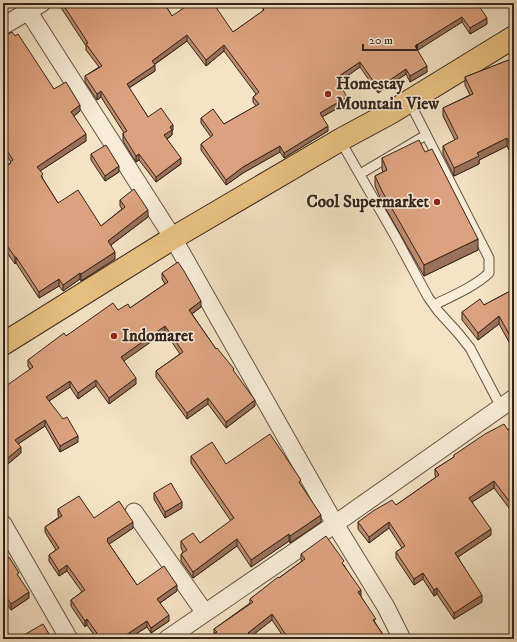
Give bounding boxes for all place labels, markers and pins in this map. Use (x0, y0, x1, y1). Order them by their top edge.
place label: Homestay Mountain View (336, 73, 439, 115)
marker: Homestay Mountain View (323, 89, 333, 99)
place label: Cool Supermarket (306, 191, 430, 213)
marker: Cool Supermarket (432, 197, 442, 207)
place label: Indomaret (122, 325, 194, 347)
marker: Indomaret (109, 331, 119, 341)

